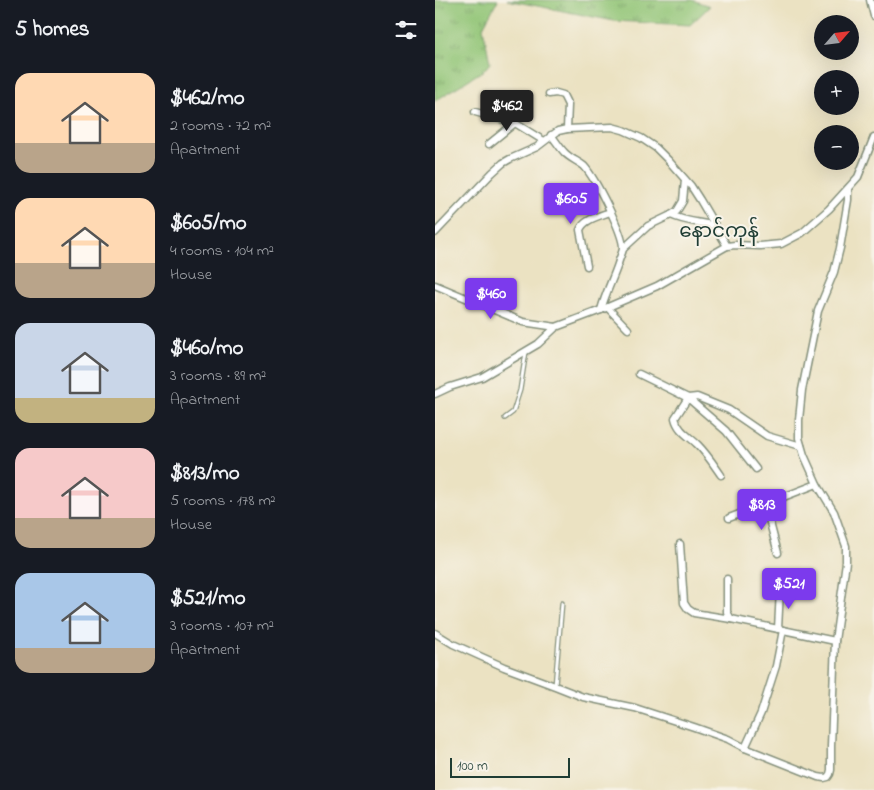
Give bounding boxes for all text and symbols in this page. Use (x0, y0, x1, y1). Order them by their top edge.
text: 5 homes (15, 15, 90, 45)
north arrow (814, 15, 859, 60)
map controls (814, 15, 859, 170)
icon: filters (392, 16, 420, 44)
button: + (814, 70, 859, 115)
text: $462/mo (170, 84, 245, 114)
pin: $462 (477, 90, 537, 132)
icon: home (55, 93, 115, 153)
text: $462 (491, 94, 523, 118)
text: 2 rooms · 72 m² (170, 114, 271, 138)
button: − (814, 125, 859, 170)
text: Apartment (170, 138, 240, 162)
pin: $605 (541, 182, 601, 225)
text: $605 (555, 187, 587, 211)
text: $605/mo (170, 209, 247, 239)
district label: နောင်ကုန် (679, 216, 759, 247)
icon: home (55, 218, 115, 278)
text: 4 rooms · 104 m² (170, 239, 274, 263)
text: House (170, 263, 212, 287)
pin: $460 (461, 278, 521, 320)
text: $460 (476, 282, 506, 306)
text: $460/mo (170, 334, 243, 364)
icon: home (55, 343, 115, 403)
text: 3 rooms · 89 m² (170, 364, 266, 388)
text: Apartment (170, 388, 240, 412)
text: $813/mo (170, 459, 240, 489)
icon: home (55, 468, 115, 528)
pin: $813 (732, 488, 792, 531)
text: 5 rooms · 178 m² (170, 489, 276, 513)
text: $813 (748, 493, 776, 517)
text: House (170, 513, 212, 537)
pin: $521 (759, 568, 819, 610)
text: $521 (773, 572, 805, 596)
text: $521/mo (170, 584, 246, 614)
icon: home (55, 593, 115, 653)
text: 3 rooms · 107 m² (170, 614, 274, 638)
text: Apartment (170, 638, 240, 662)
scale bar (450, 755, 570, 778)
text: 100 m (457, 756, 488, 777)

